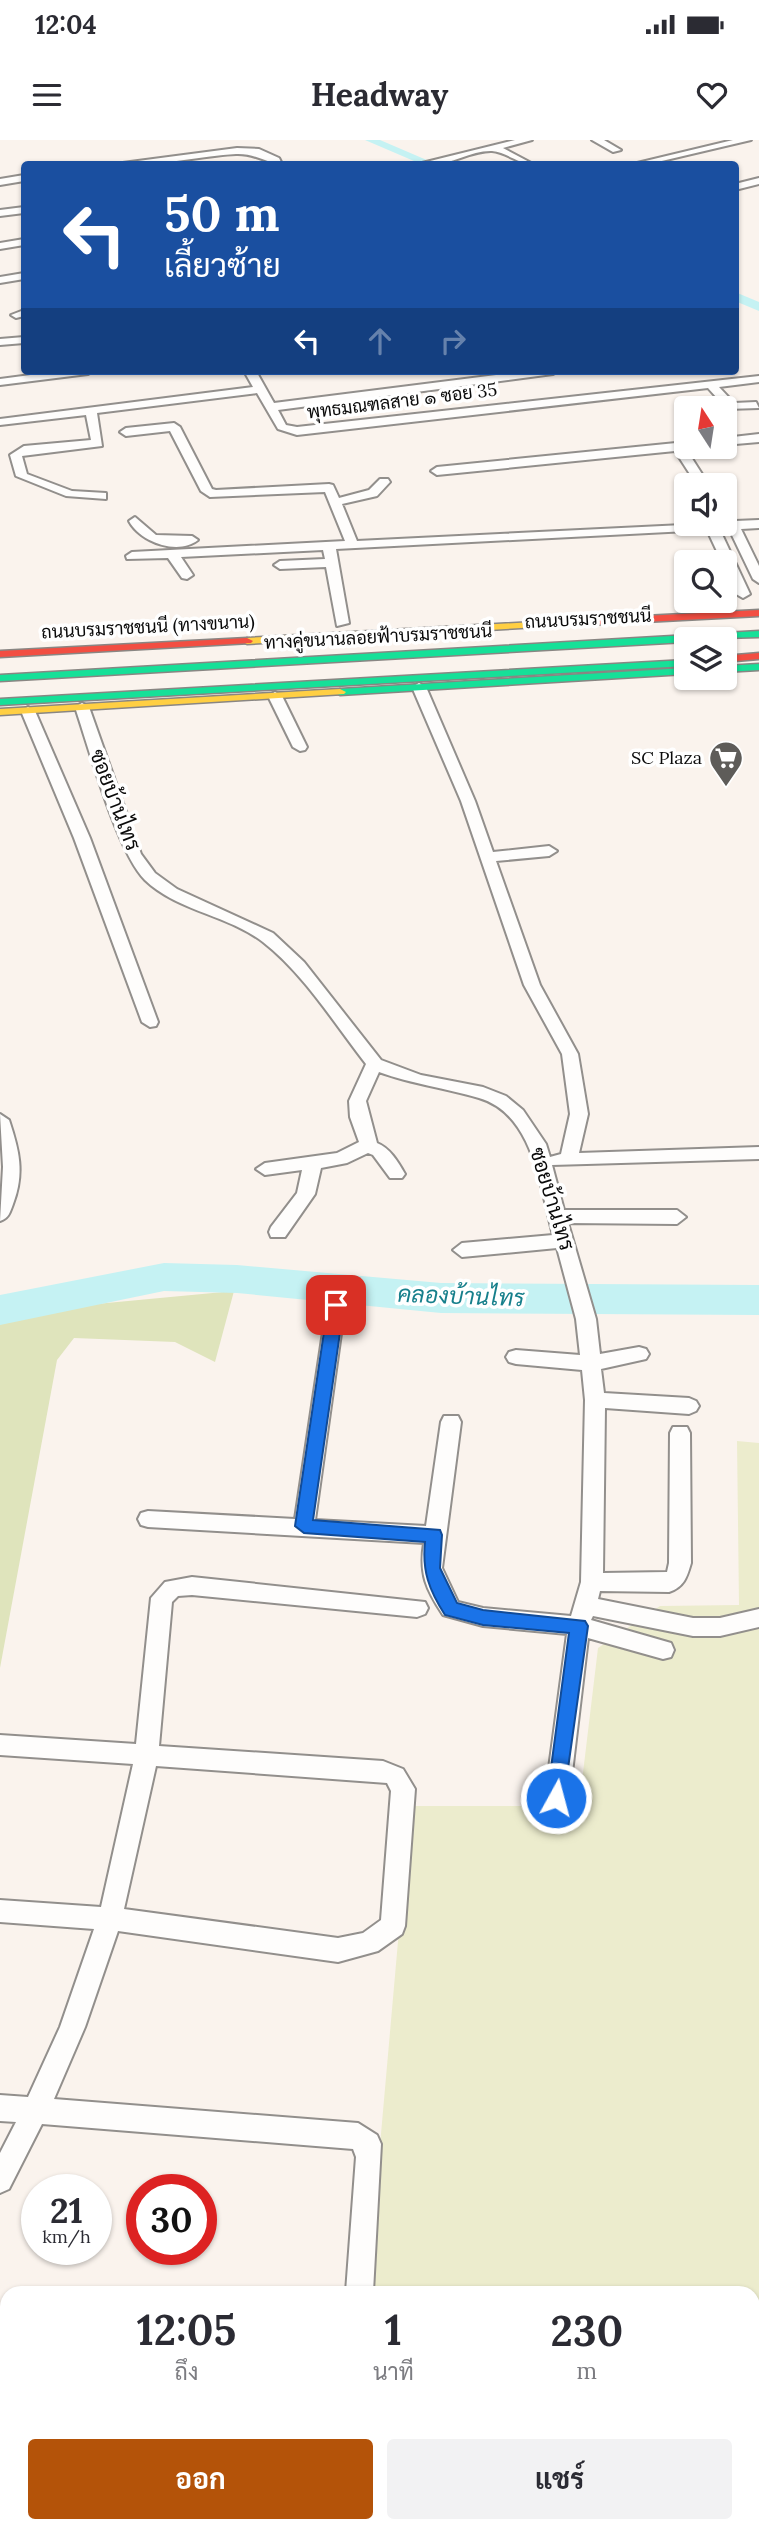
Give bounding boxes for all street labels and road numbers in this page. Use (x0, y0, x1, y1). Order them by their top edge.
street label: พุทธมณฑลสาย ๑ ซอย 35 (306, 377, 498, 425)
street label: ถนนบรมราชชนนี (524, 603, 652, 633)
street label: ถนนบรมราชชนนี (ทางขนาน) (41, 608, 255, 644)
street label: ทางคู่ขนานลอยฟ้าบรมราชชนนี (263, 618, 493, 656)
street label: ซอยบ้านไทร (84, 745, 147, 854)
street label: ซอยบ้านไทร (524, 1144, 581, 1254)

